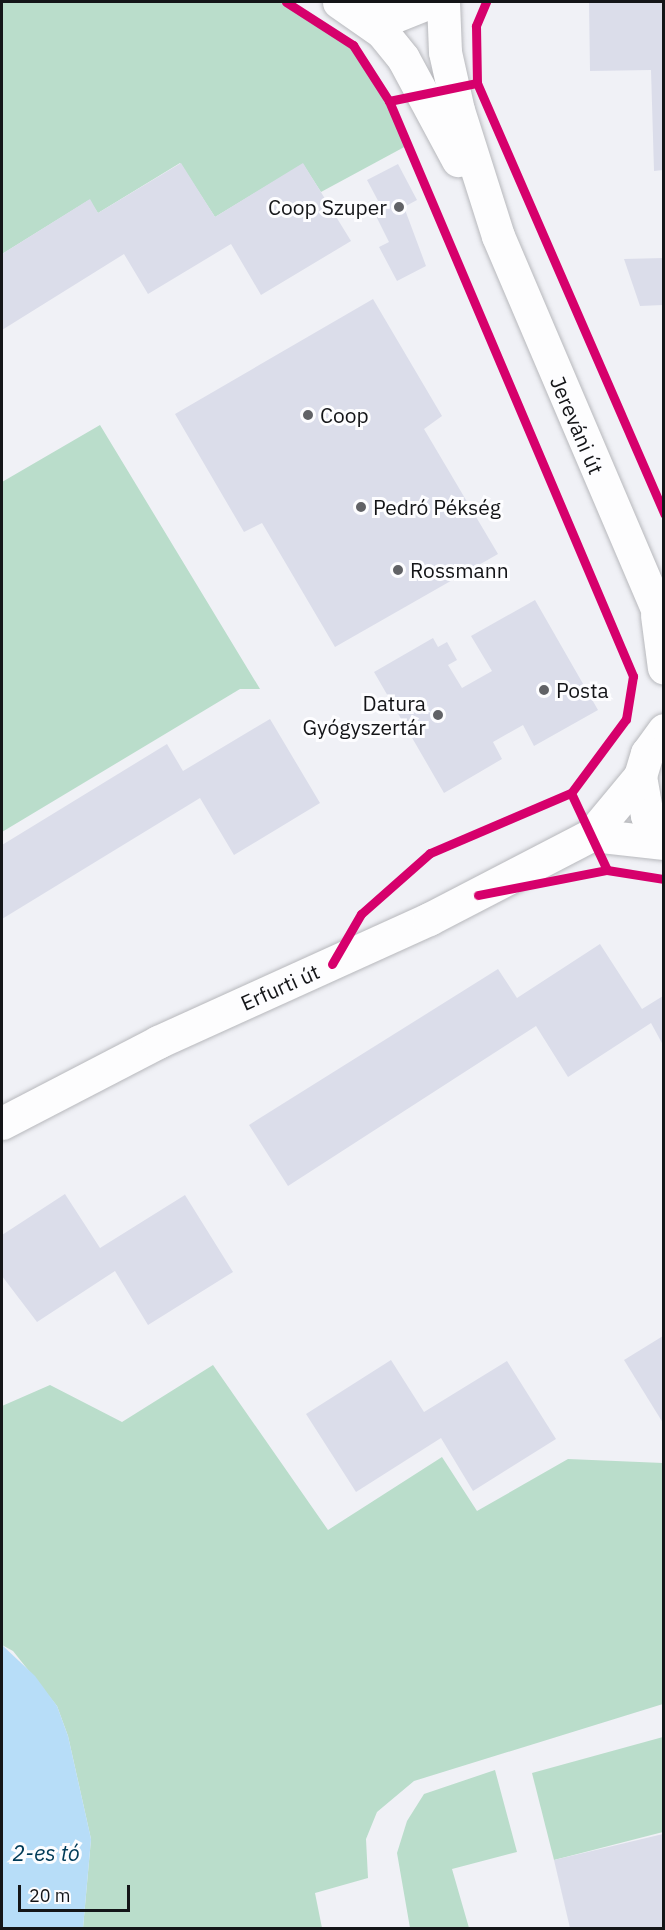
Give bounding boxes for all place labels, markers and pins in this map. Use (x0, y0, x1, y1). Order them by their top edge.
place label: Coop Szuper (268, 194, 387, 220)
marker: Coop Szuper (392, 200, 406, 214)
place label: Coop (320, 402, 369, 428)
marker: Coop (301, 408, 315, 422)
place label: Pedró Pékség (373, 494, 501, 520)
marker: Pedró Pékség (354, 500, 368, 514)
place label: Rossmann (410, 557, 509, 583)
marker: Rossmann (391, 563, 405, 577)
place label: Posta (556, 677, 609, 703)
marker: Posta (537, 683, 551, 697)
place label: Datura Gyógyszertár (303, 690, 426, 740)
marker: Datura Gyógyszertár (431, 708, 445, 722)

